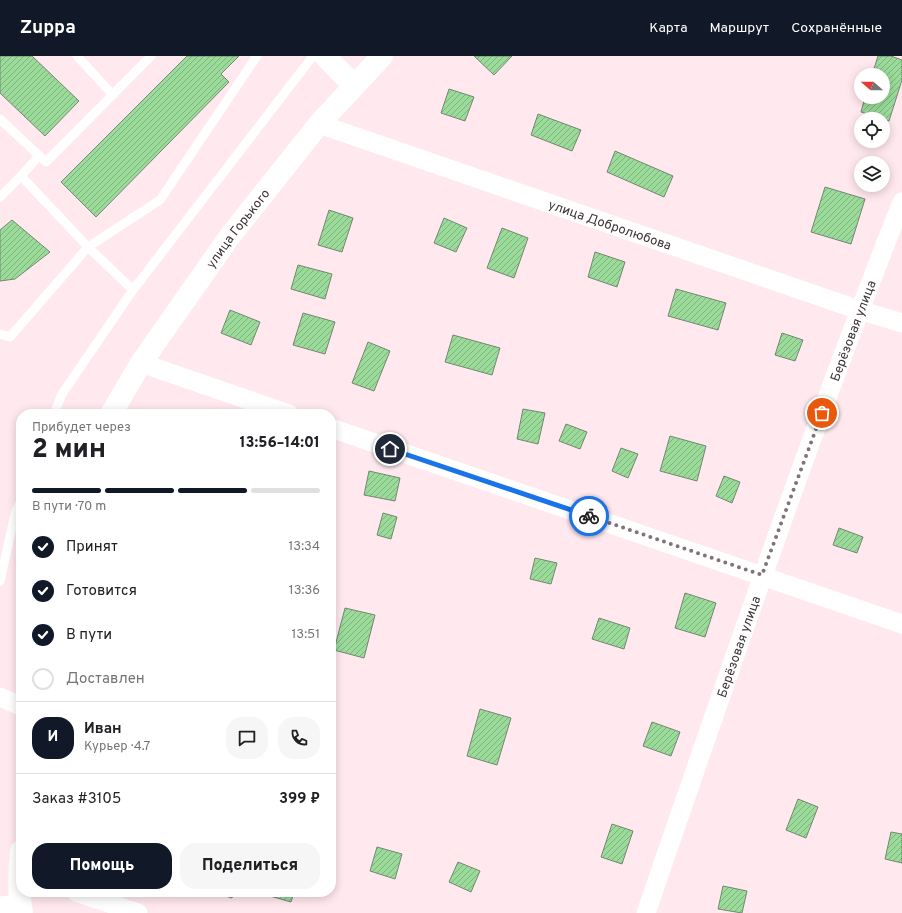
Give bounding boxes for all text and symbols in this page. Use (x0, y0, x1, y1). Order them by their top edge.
text: Zuppa (20, 16, 76, 40)
text: Карта (649, 20, 688, 37)
text: Маршрут (710, 20, 769, 37)
text: Сохранённые (791, 20, 882, 37)
north arrow (854, 68, 890, 104)
map controls (854, 68, 890, 192)
button: locate (854, 112, 890, 148)
button: layers (854, 156, 890, 192)
street label: улица Горького (204, 186, 274, 272)
street label: улица Добролюбова (546, 198, 673, 255)
street label: Берёзовая улица (828, 278, 881, 384)
pin (805, 396, 839, 430)
icon: bag (811, 402, 833, 424)
text: Прибудет через (32, 420, 131, 436)
pin (373, 432, 407, 466)
text: 2 мин (32, 434, 106, 467)
text: 13:56–14:01 (239, 434, 320, 453)
icon: home (379, 438, 401, 460)
courier (569, 496, 609, 536)
text: В пути · 70 m (32, 499, 106, 515)
icon: bike (578, 505, 600, 527)
icon: check (32, 536, 54, 558)
text: Принят (66, 538, 118, 557)
text: 13:34 (289, 539, 320, 555)
icon: check (32, 580, 54, 602)
text: Готовится (66, 582, 137, 601)
text: 13:36 (289, 583, 320, 599)
street label: Берёзовая улица (715, 594, 765, 700)
icon: check (32, 624, 54, 646)
text: В пути (66, 626, 112, 645)
text: 13:51 (291, 627, 320, 643)
text: Доставлен (66, 670, 145, 689)
button: chat (226, 717, 268, 759)
button: phone (278, 717, 320, 759)
text: Иван (84, 720, 122, 739)
text: И (48, 728, 58, 747)
text: Курьер · 4.7 (84, 739, 150, 755)
text: Заказ #3105 (32, 790, 121, 809)
text: 399 ₽ (279, 790, 320, 809)
button: Помощь (32, 843, 172, 889)
button: Поделиться (180, 843, 320, 889)

